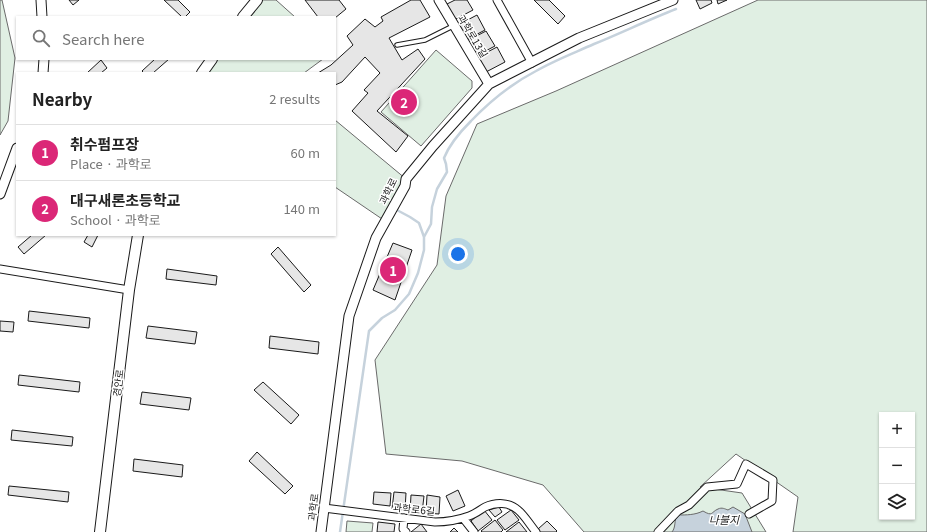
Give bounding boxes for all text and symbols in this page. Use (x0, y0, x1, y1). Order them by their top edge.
street label: 과학로13길 (455, 11, 492, 60)
search box (16, 16, 336, 60)
icon: search (30, 27, 52, 49)
text: Search here (62, 28, 144, 49)
text: Nearby (32, 86, 92, 111)
pin: 2 (391, 87, 417, 117)
text: 2 results (269, 89, 320, 108)
text: 취수펌프장 (70, 133, 139, 154)
text: 1 (41, 143, 49, 162)
text: 60 m (291, 143, 320, 162)
text: Place · 과학로 (70, 154, 152, 173)
street label: 과학로 (375, 175, 400, 206)
text: 대구새론초등학교 (70, 189, 180, 210)
text: 2 (41, 199, 49, 218)
text: 140 m (283, 199, 320, 218)
text: School · 과학로 (70, 210, 161, 229)
your location (448, 244, 468, 264)
pin: 1 (380, 255, 406, 285)
street label: 경안로 (108, 368, 127, 398)
map controls (879, 412, 915, 520)
button: + (879, 412, 915, 448)
button: − (879, 448, 915, 484)
button: layers (879, 484, 915, 520)
street label: 과학로 (303, 492, 322, 522)
street label: 과학로6길 (392, 499, 436, 518)
water label: 나불지 (709, 511, 740, 527)

